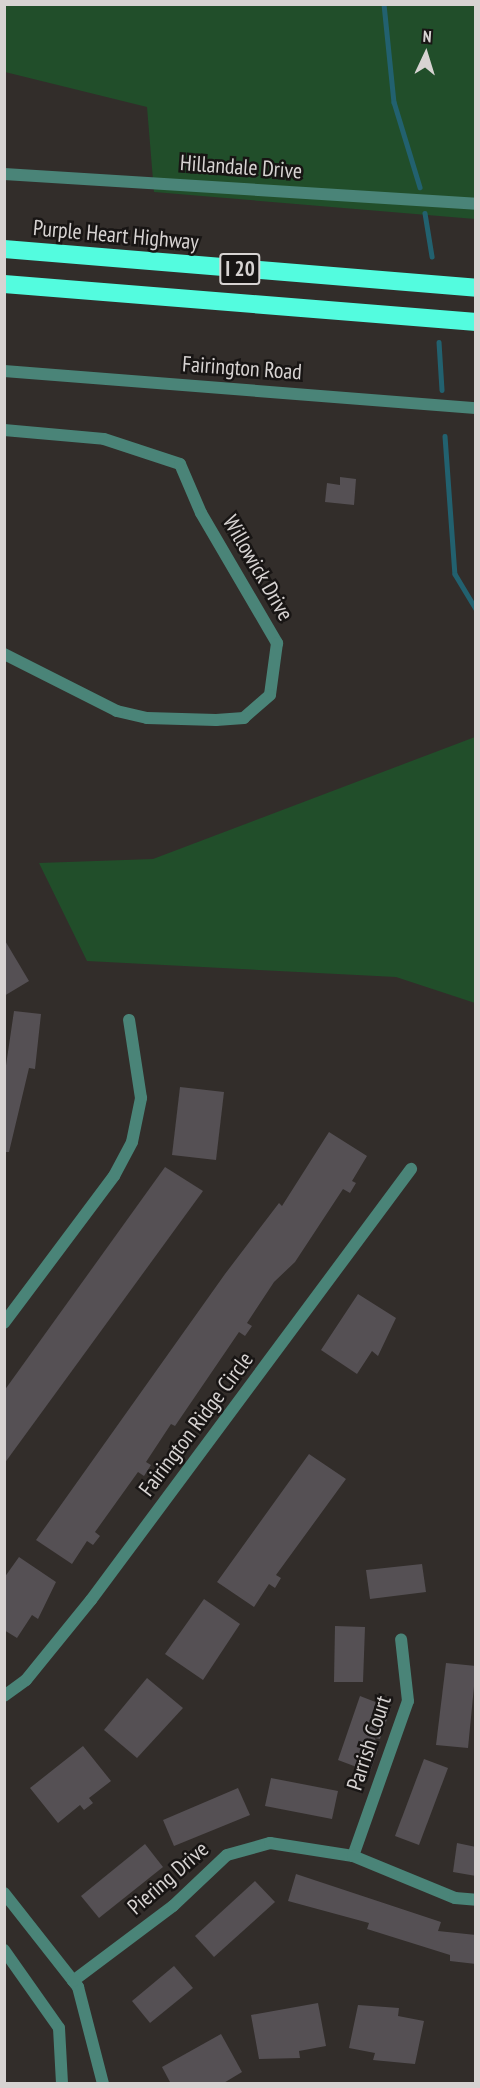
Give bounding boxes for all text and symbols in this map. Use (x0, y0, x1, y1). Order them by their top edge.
north arrow (396, 24, 456, 84)
text: N (422, 26, 432, 46)
street label: Hillandale Drive (179, 150, 303, 184)
street label: Purple Heart Highway (32, 215, 200, 255)
road number: I 20 (219, 251, 261, 287)
street label: Fairington Road (181, 351, 303, 385)
street label: Willowick Drive (217, 510, 299, 626)
street label: Fairington Ridge Circle (133, 1347, 259, 1501)
street label: Parrish Court (341, 1692, 397, 1794)
street label: Piering Drive (122, 1836, 214, 1920)

